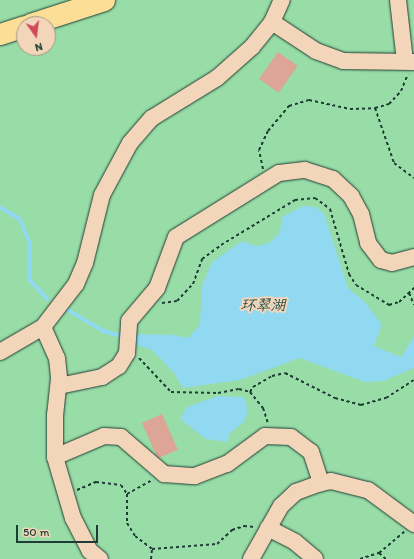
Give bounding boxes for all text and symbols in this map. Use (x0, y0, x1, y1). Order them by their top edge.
north arrow (16, 16, 56, 56)
text: N (34, 40, 44, 54)
water label: 环翠湖 (241, 297, 285, 315)
scale bar (18, 517, 100, 543)
text: 50 m (23, 525, 49, 539)

